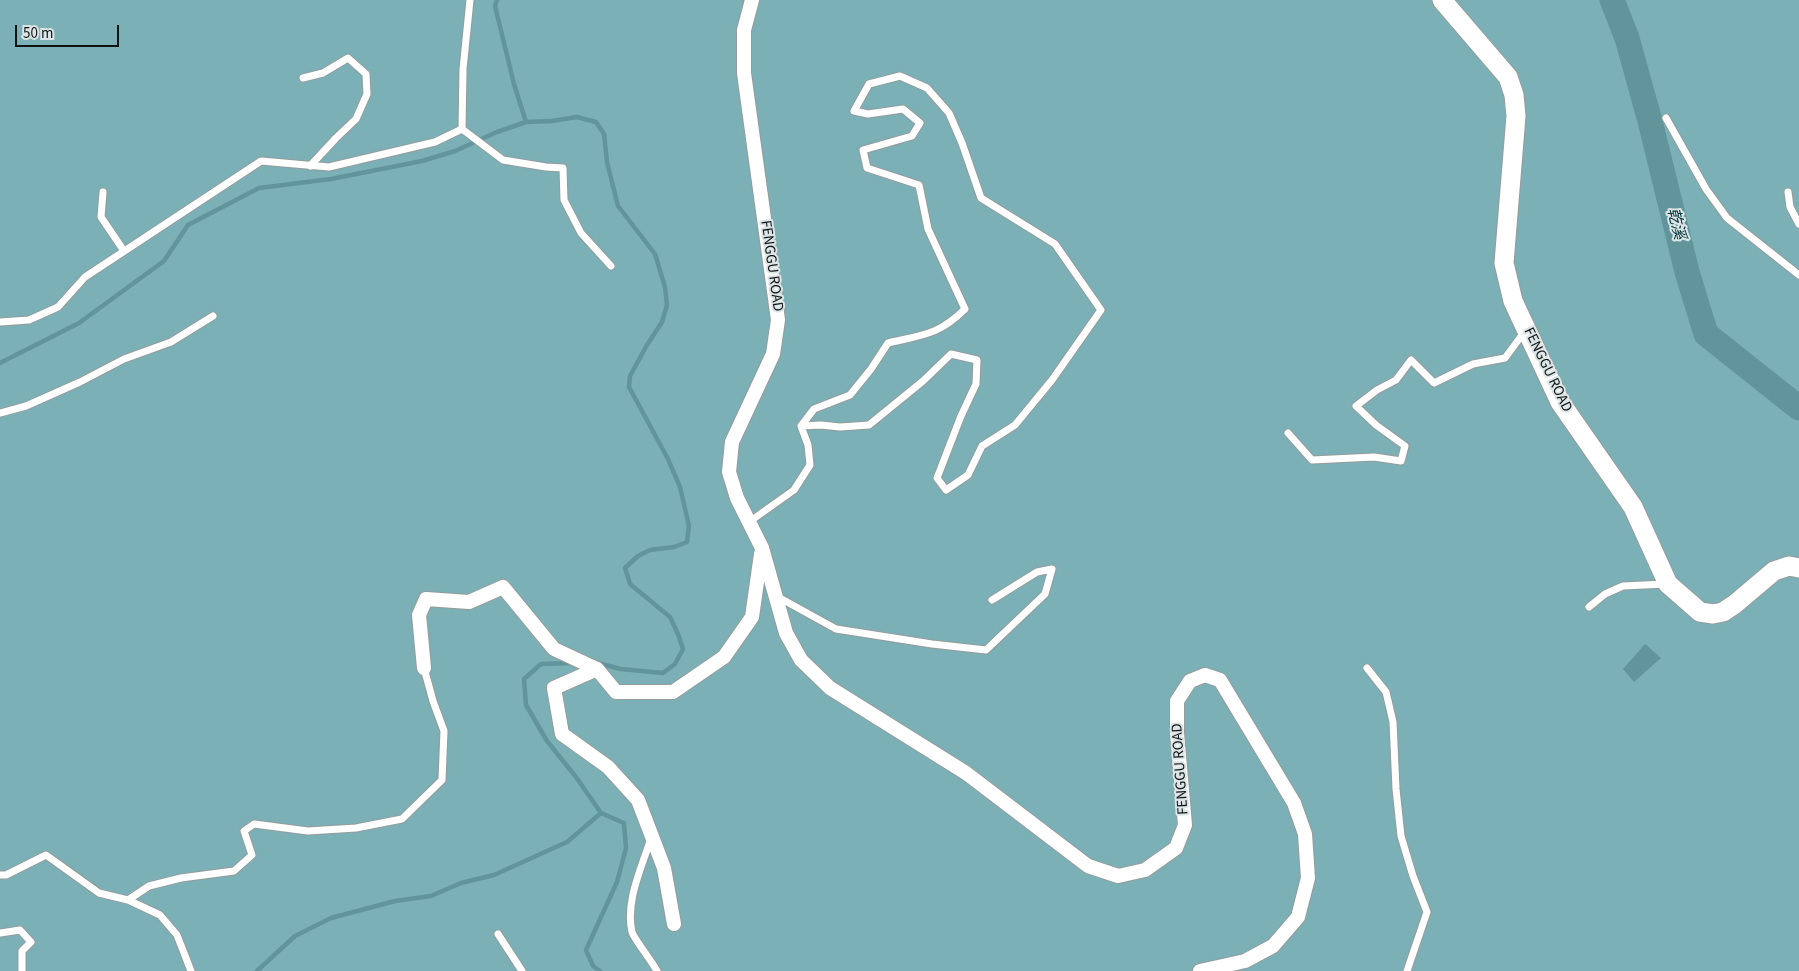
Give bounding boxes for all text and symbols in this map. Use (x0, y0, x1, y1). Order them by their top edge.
scale bar (18, 15, 121, 47)
text: 50 m (23, 23, 53, 44)
water label: 乾溪 (1662, 206, 1688, 242)
street label: FENGGU ROAD (756, 219, 786, 313)
street label: FENGGU ROAD (1519, 325, 1575, 415)
street label: FENGGU ROAD (1169, 723, 1193, 815)

